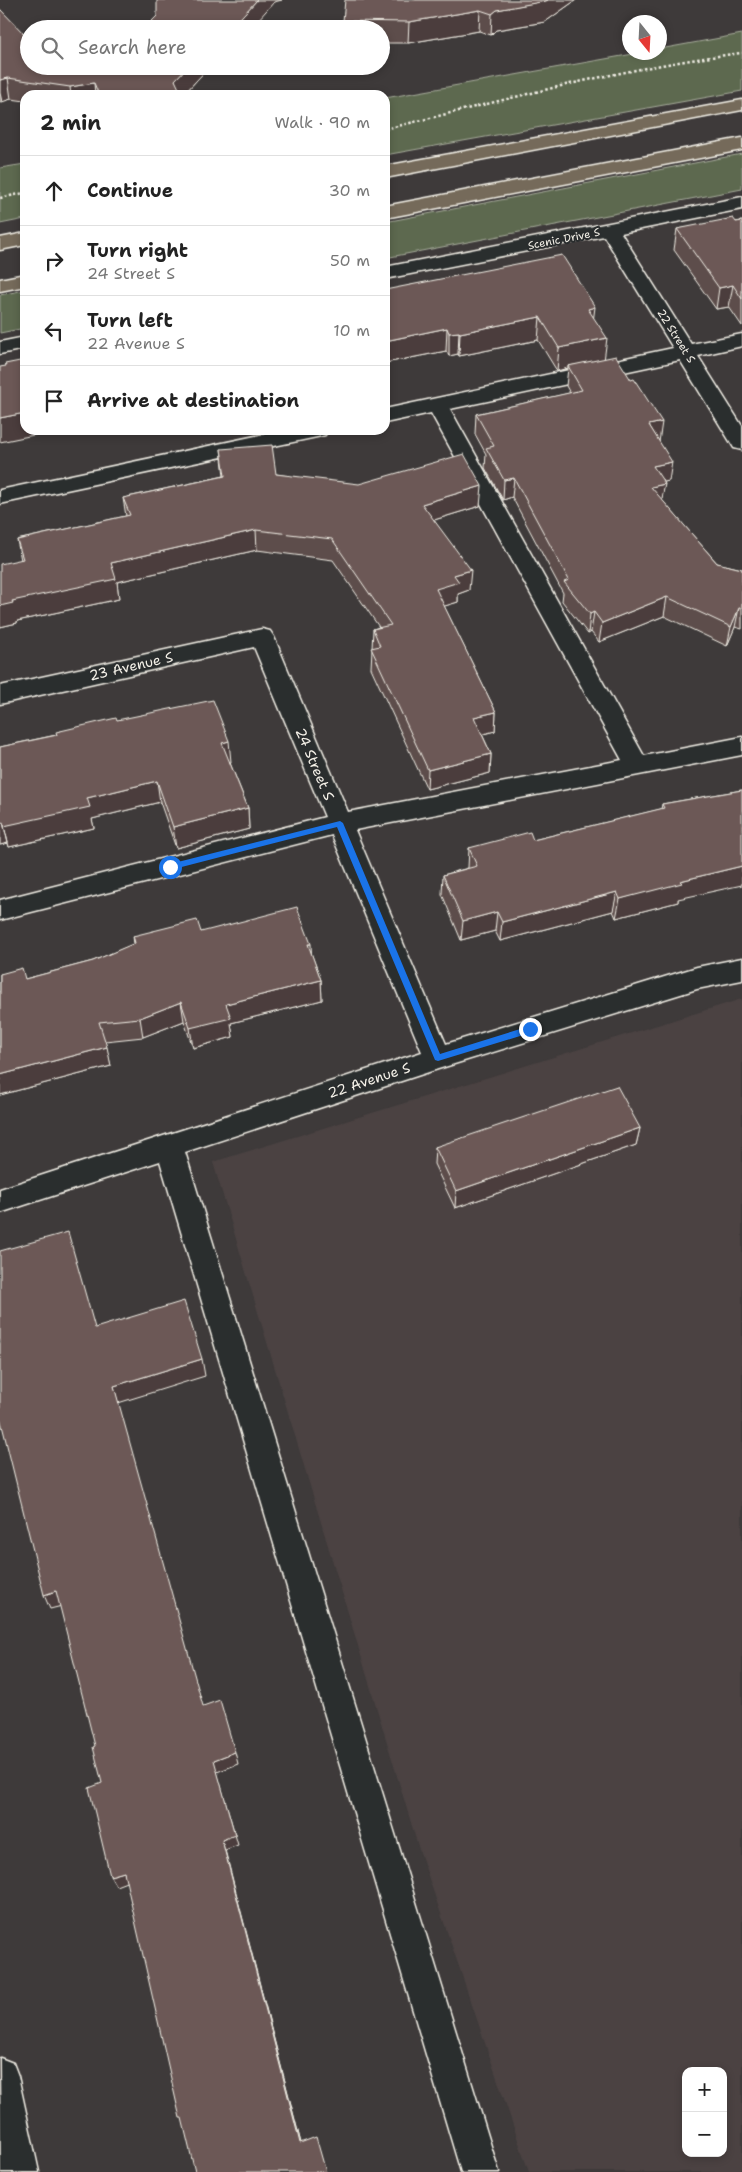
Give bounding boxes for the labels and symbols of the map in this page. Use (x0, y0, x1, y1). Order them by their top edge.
north arrow (622, 15, 667, 60)
street label: Scenic Drive S (527, 225, 601, 253)
street label: 22 Street S (654, 306, 698, 366)
street label: 23 Avenue S (87, 648, 175, 684)
street label: 24 Street S (292, 725, 338, 803)
route start (159, 856, 182, 879)
route end (519, 1018, 542, 1041)
street label: 22 Avenue S (326, 1058, 413, 1102)

